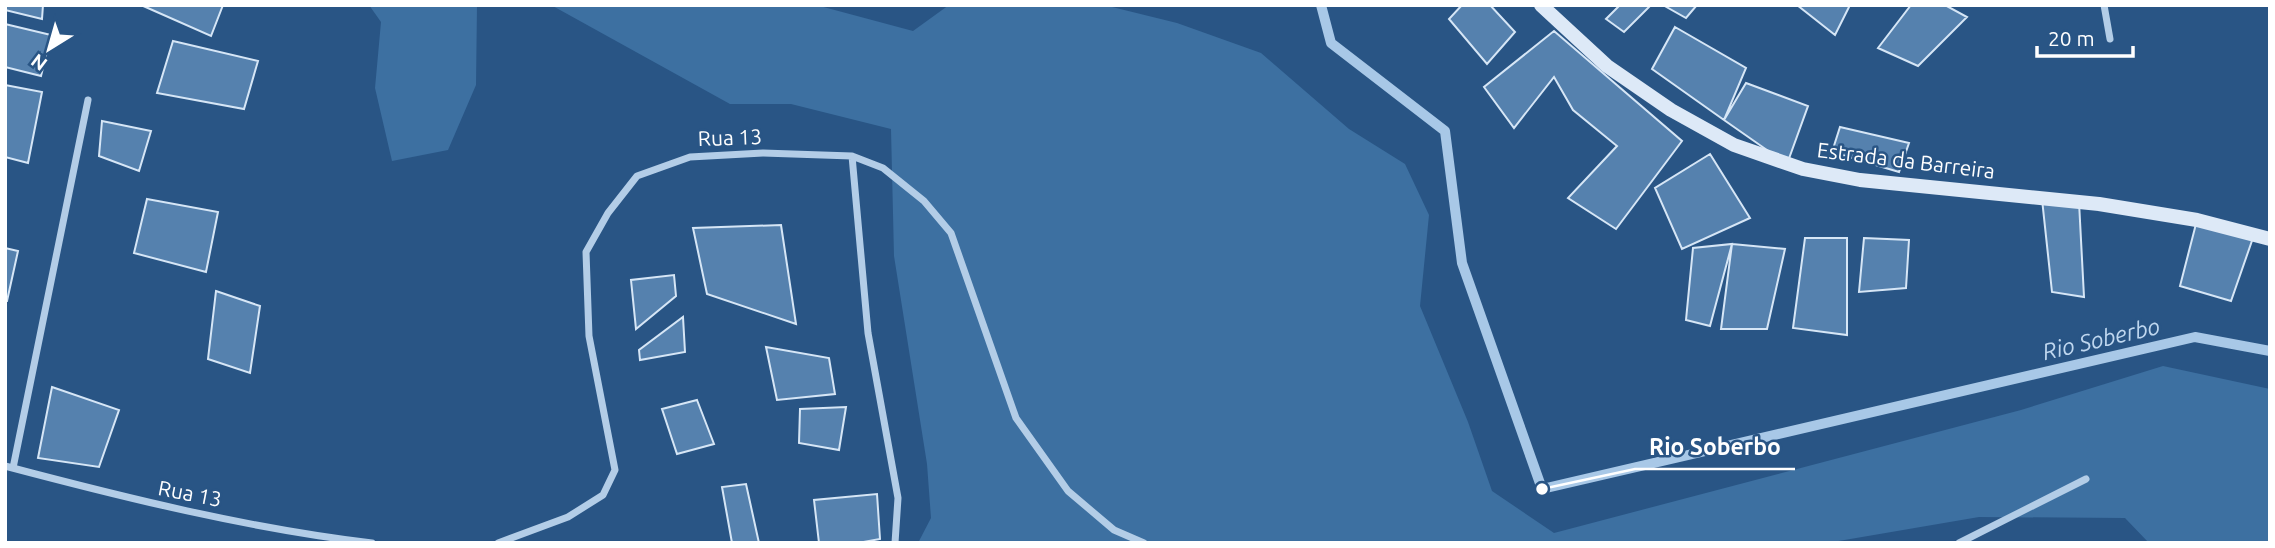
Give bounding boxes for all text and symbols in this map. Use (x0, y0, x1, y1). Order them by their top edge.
north arrow (14, 14, 84, 84)
scale bar (2037, 14, 2133, 58)
text: 20 m (2048, 26, 2095, 50)
text: N (26, 50, 51, 76)
street label: Rua 13 (697, 124, 763, 150)
street label: Estrada da Barreira (1816, 137, 1996, 183)
water label: Rio Soberbo (2040, 313, 2162, 364)
callout: Rio Soberbo (1635, 425, 1795, 469)
text: Rio Soberbo (1649, 434, 1781, 459)
street label: Rua 13 (156, 475, 224, 511)

